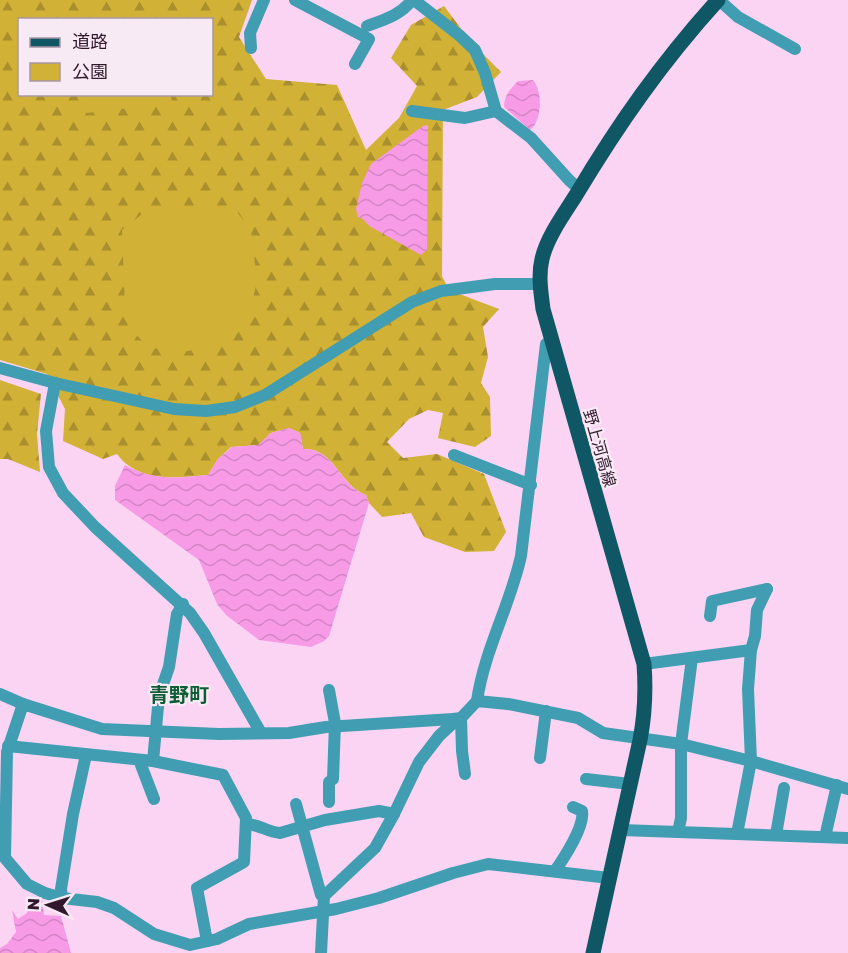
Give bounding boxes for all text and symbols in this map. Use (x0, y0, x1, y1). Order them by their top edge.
legend (18, 18, 213, 96)
text: 道路 (72, 30, 108, 52)
text: 公園 (72, 60, 108, 82)
street label: 野上河高線 (579, 407, 621, 489)
district label: 青野町 (149, 682, 209, 706)
north arrow (18, 875, 78, 935)
text: N (23, 898, 43, 911)

